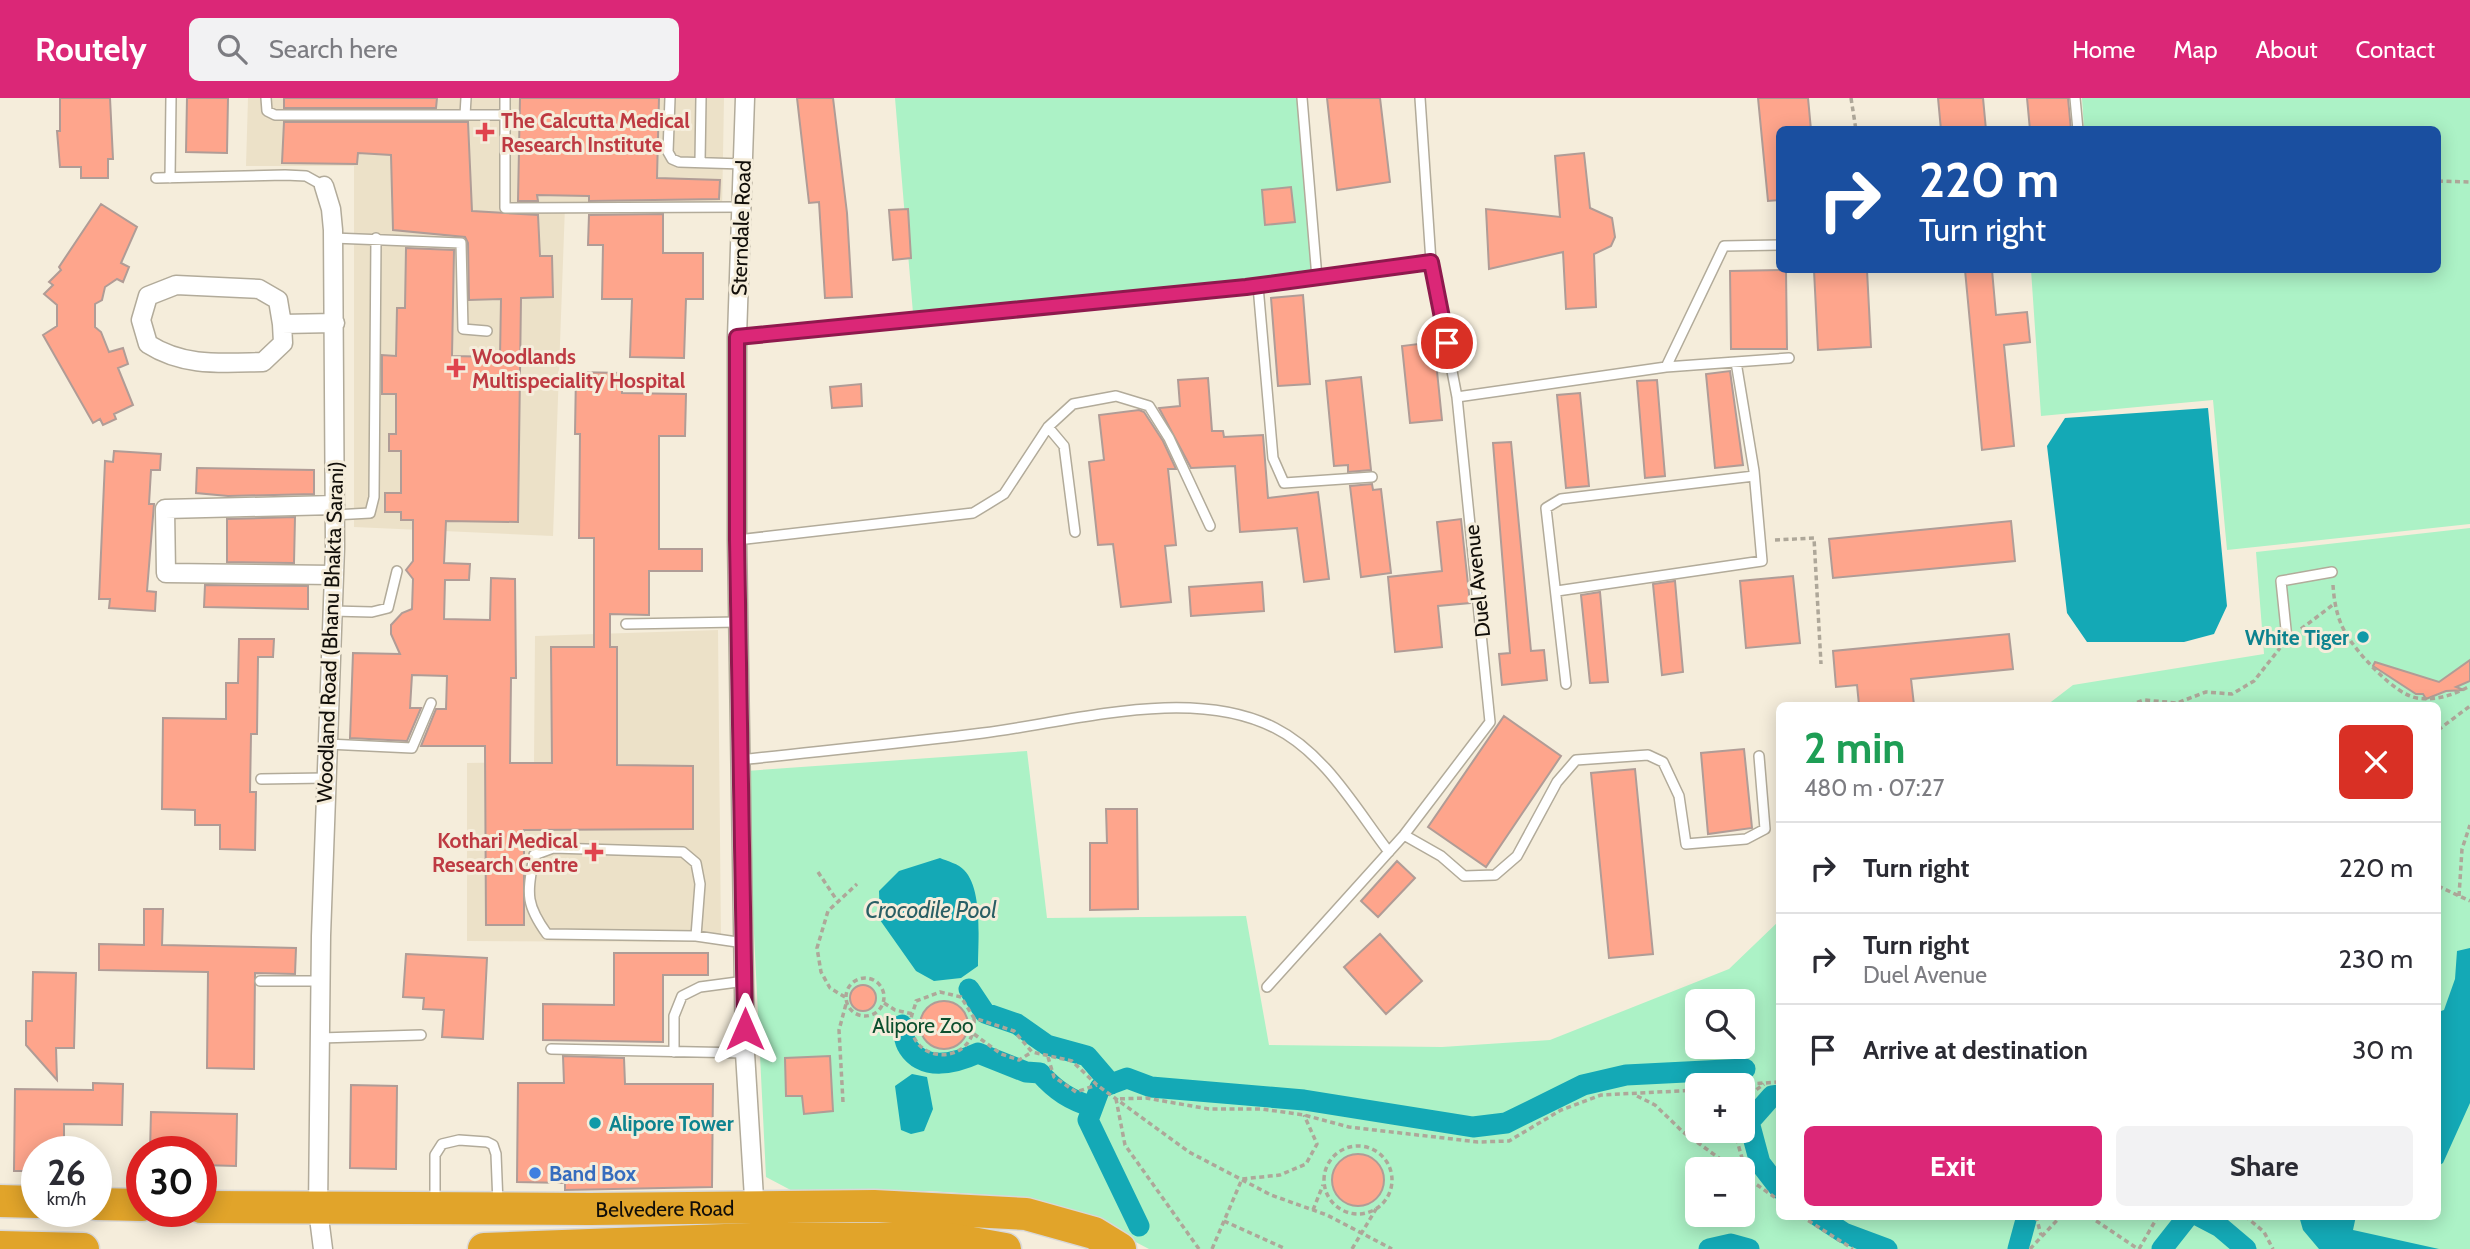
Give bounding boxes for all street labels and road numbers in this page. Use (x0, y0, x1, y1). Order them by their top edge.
street label: Sterndale Road (726, 160, 756, 296)
street label: Woodland Road (Bhanu Bhakta Sarani) (312, 461, 348, 803)
street label: Duel Avenue (1459, 523, 1495, 639)
street label: Belvedere Road (595, 1195, 735, 1221)

